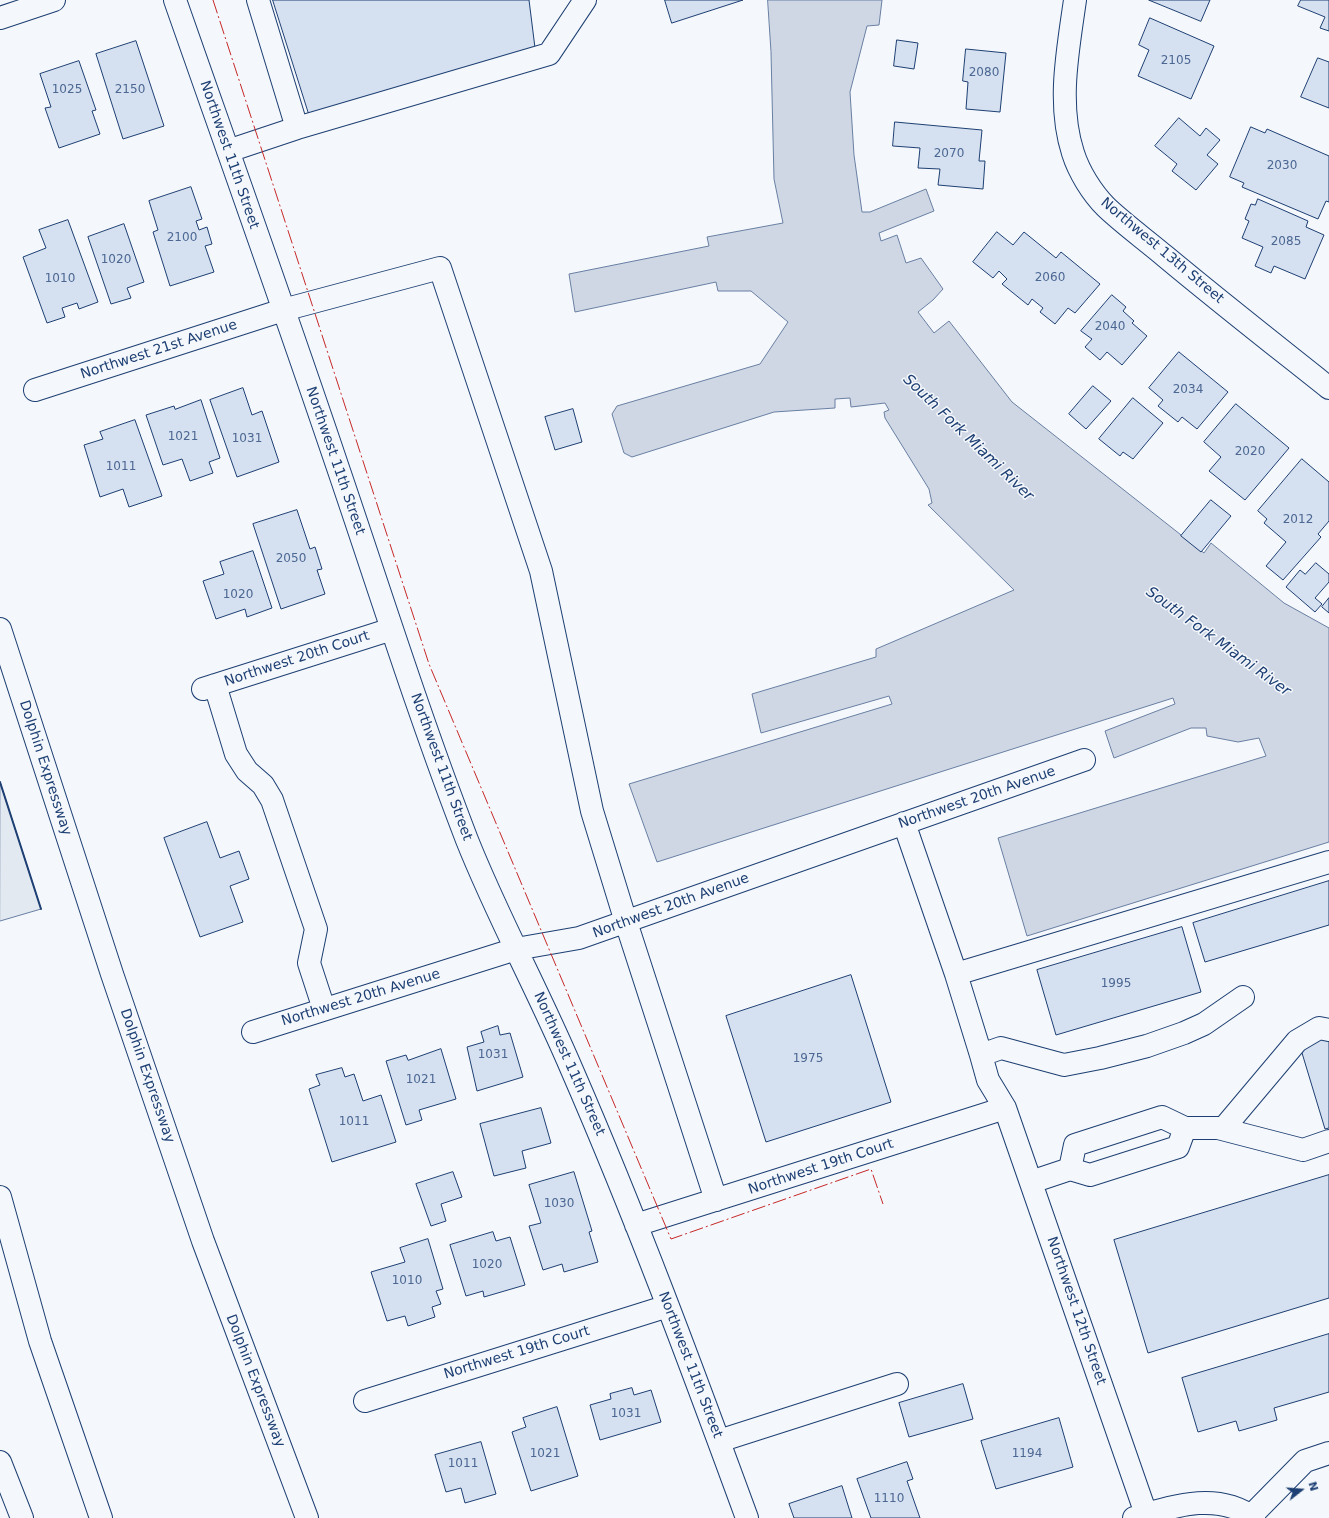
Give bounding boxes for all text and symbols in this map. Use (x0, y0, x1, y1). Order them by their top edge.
house number: 2105 (1161, 54, 1191, 68)
house number: 2080 (969, 66, 999, 80)
street label: Northwest 11th Street (196, 79, 262, 231)
house number: 1025 (52, 83, 82, 97)
house number: 2150 (115, 83, 145, 97)
house number: 2070 (934, 147, 964, 161)
house number: 2030 (1267, 159, 1297, 173)
street label: Northwest 13th Street (1097, 195, 1227, 307)
house number: 2100 (167, 231, 197, 245)
house number: 2085 (1271, 235, 1301, 249)
house number: 1020 (101, 253, 131, 267)
house number: 2060 (1035, 271, 1065, 285)
house number: 1010 (45, 272, 75, 286)
street label: Northwest 21st Avenue (79, 317, 239, 383)
house number: 2040 (1095, 320, 1125, 334)
water label: South Fork Miami River (899, 371, 1037, 505)
house number: 2034 (1173, 383, 1203, 397)
street label: Northwest 11th Street (302, 385, 368, 537)
house number: 1021 (168, 430, 198, 444)
house number: 1031 (232, 432, 262, 446)
house number: 2020 (1235, 445, 1265, 459)
house number: 1011 (106, 460, 136, 474)
house number: 2012 (1283, 513, 1313, 527)
house number: 2050 (276, 552, 306, 566)
water label: South Fork Miami River (1142, 583, 1294, 701)
house number: 1020 (223, 588, 253, 602)
street label: Northwest 20th Court (222, 628, 372, 690)
street label: Northwest 11th Street (406, 691, 476, 843)
street label: Dolphin Expressway (15, 698, 75, 838)
street label: Northwest 20th Avenue (896, 763, 1058, 833)
street label: Northwest 20th Avenue (591, 870, 751, 942)
street label: Northwest 20th Avenue (280, 966, 442, 1030)
house number: 1995 (1101, 977, 1131, 991)
street label: Northwest 11th Street (530, 990, 608, 1138)
street label: Dolphin Expressway (116, 1007, 178, 1145)
house number: 1031 (478, 1048, 508, 1062)
house number: 1975 (793, 1052, 823, 1066)
house number: 1021 (406, 1073, 436, 1087)
house number: 1011 (339, 1115, 369, 1129)
street label: Northwest 19th Court (746, 1136, 896, 1198)
house number: 1030 (544, 1197, 574, 1211)
street label: Northwest 12th Street (1043, 1235, 1109, 1387)
house number: 1020 (472, 1258, 502, 1272)
house number: 1010 (392, 1274, 422, 1288)
street label: Northwest 11th Street (654, 1289, 726, 1441)
street label: Dolphin Expressway (222, 1312, 288, 1450)
street label: Northwest 19th Court (442, 1323, 592, 1383)
house number: 1031 (611, 1407, 641, 1421)
house number: 1021 (530, 1447, 560, 1461)
house number: 1194 (1012, 1447, 1042, 1461)
house number: 1011 (448, 1457, 478, 1471)
north arrow (1281, 1470, 1321, 1510)
text: N (1305, 1480, 1321, 1493)
house number: 1110 (874, 1492, 904, 1506)

